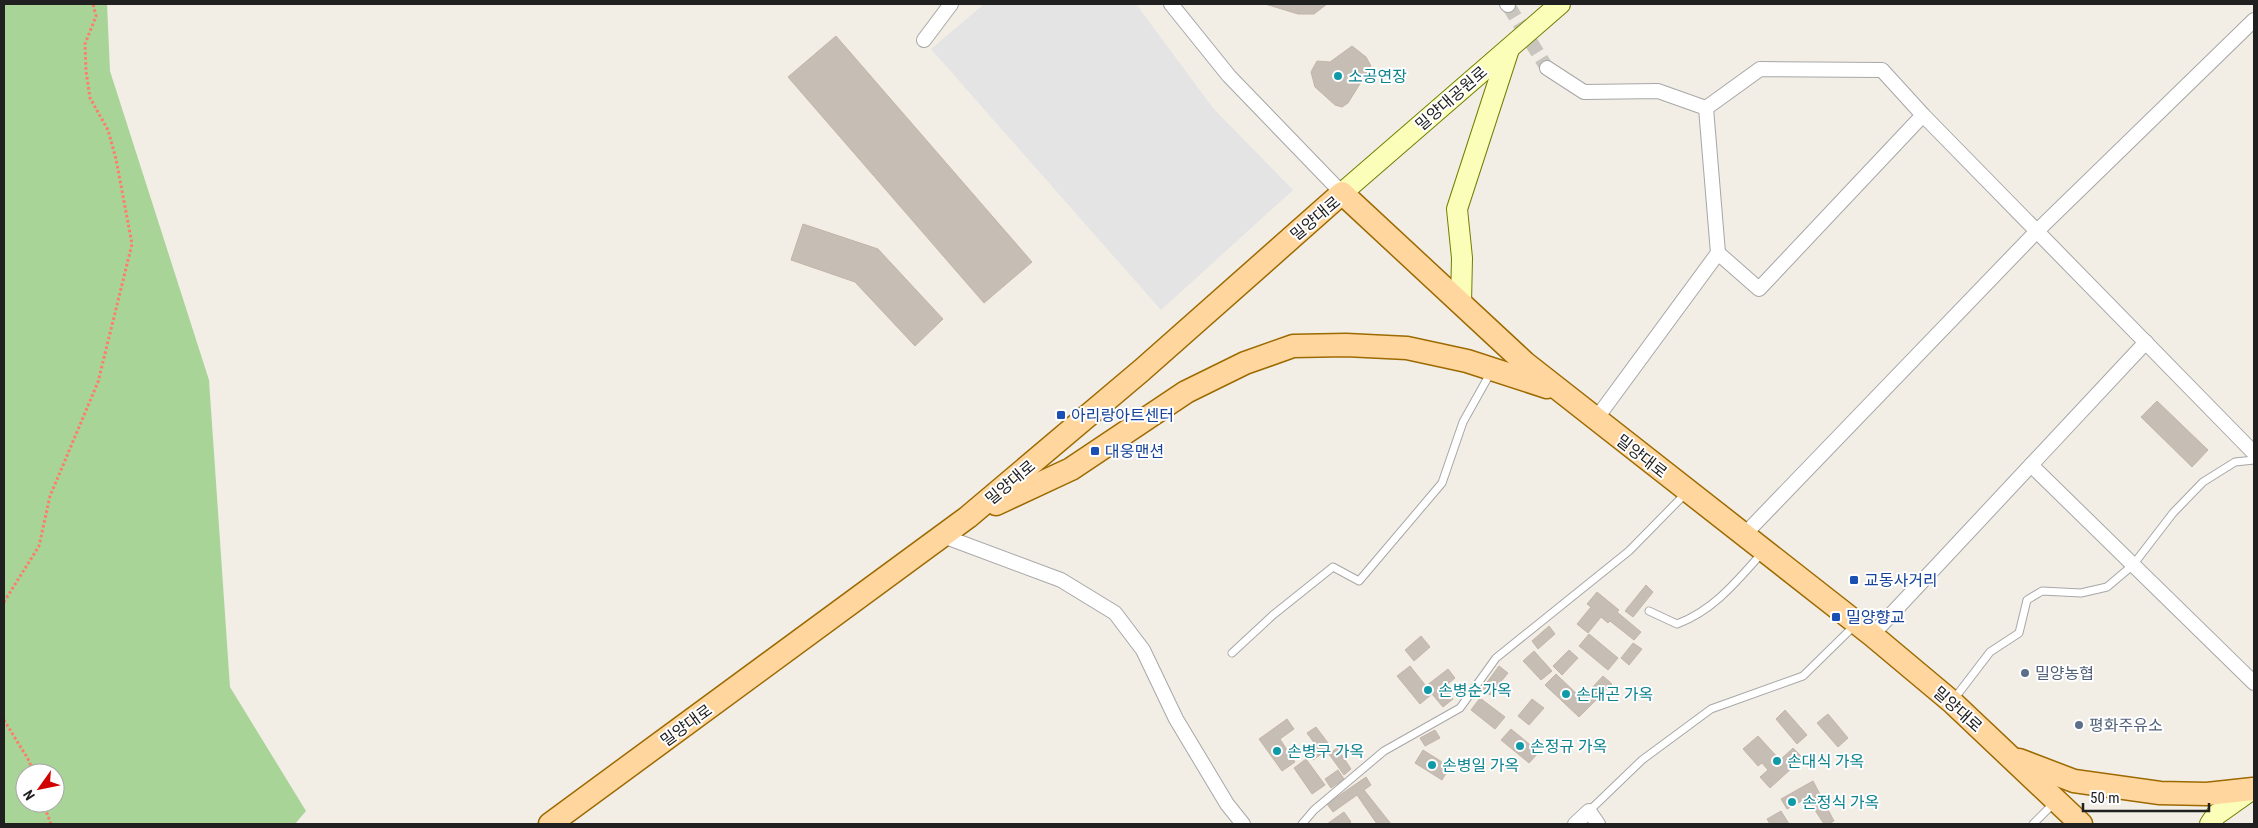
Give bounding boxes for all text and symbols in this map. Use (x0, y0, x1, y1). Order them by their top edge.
street label: 밀양대공원로 (1412, 62, 1491, 135)
place label: 소공연장 (1348, 67, 1407, 86)
marker: 소공연장 (1332, 70, 1344, 82)
street label: 밀양대로 (1287, 192, 1344, 245)
place label: 아리랑아트센터 (1071, 406, 1174, 425)
marker: 아리랑아트센터 (1055, 409, 1067, 421)
street label: 밀양대로 (1613, 431, 1671, 482)
place label: 대웅맨션 (1105, 442, 1164, 461)
marker: 대웅맨션 (1089, 445, 1101, 457)
street label: 밀양대로 (982, 456, 1039, 509)
place label: 교동사거리 (1864, 571, 1938, 590)
marker: 교동사거리 (1848, 574, 1860, 586)
place label: 밀양향교 (1846, 608, 1905, 627)
marker: 밀양향교 (1830, 611, 1842, 623)
place label: 밀양농협 (2035, 664, 2094, 683)
marker: 밀양농협 (2019, 667, 2031, 679)
place label: 손병순가옥 (1438, 681, 1512, 700)
street label: 밀양대로 (1929, 683, 1986, 736)
marker: 손병순가옥 (1422, 684, 1434, 696)
place label: 손대곤 가옥 (1576, 685, 1653, 704)
marker: 손대곤 가옥 (1560, 688, 1572, 700)
street label: 밀양대로 (657, 700, 716, 750)
place label: 평화주유소 (2089, 716, 2163, 735)
marker: 평화주유소 (2073, 719, 2085, 731)
place label: 손정규 가옥 (1530, 737, 1607, 756)
marker: 손정규 가옥 (1514, 740, 1526, 752)
place label: 손병구 가옥 (1287, 742, 1364, 761)
marker: 손병구 가옥 (1271, 745, 1283, 757)
place label: 손대식 가옥 (1787, 752, 1864, 771)
marker: 손대식 가옥 (1771, 755, 1783, 767)
place label: 손병일 가옥 (1442, 756, 1519, 775)
marker: 손병일 가옥 (1426, 759, 1438, 771)
north arrow (15, 763, 65, 813)
scale bar (2083, 780, 2209, 812)
text: N (20, 787, 38, 803)
text: 50 m (2090, 789, 2120, 807)
place label: 손정식 가옥 (1802, 793, 1879, 812)
marker: 손정식 가옥 (1786, 796, 1798, 808)

